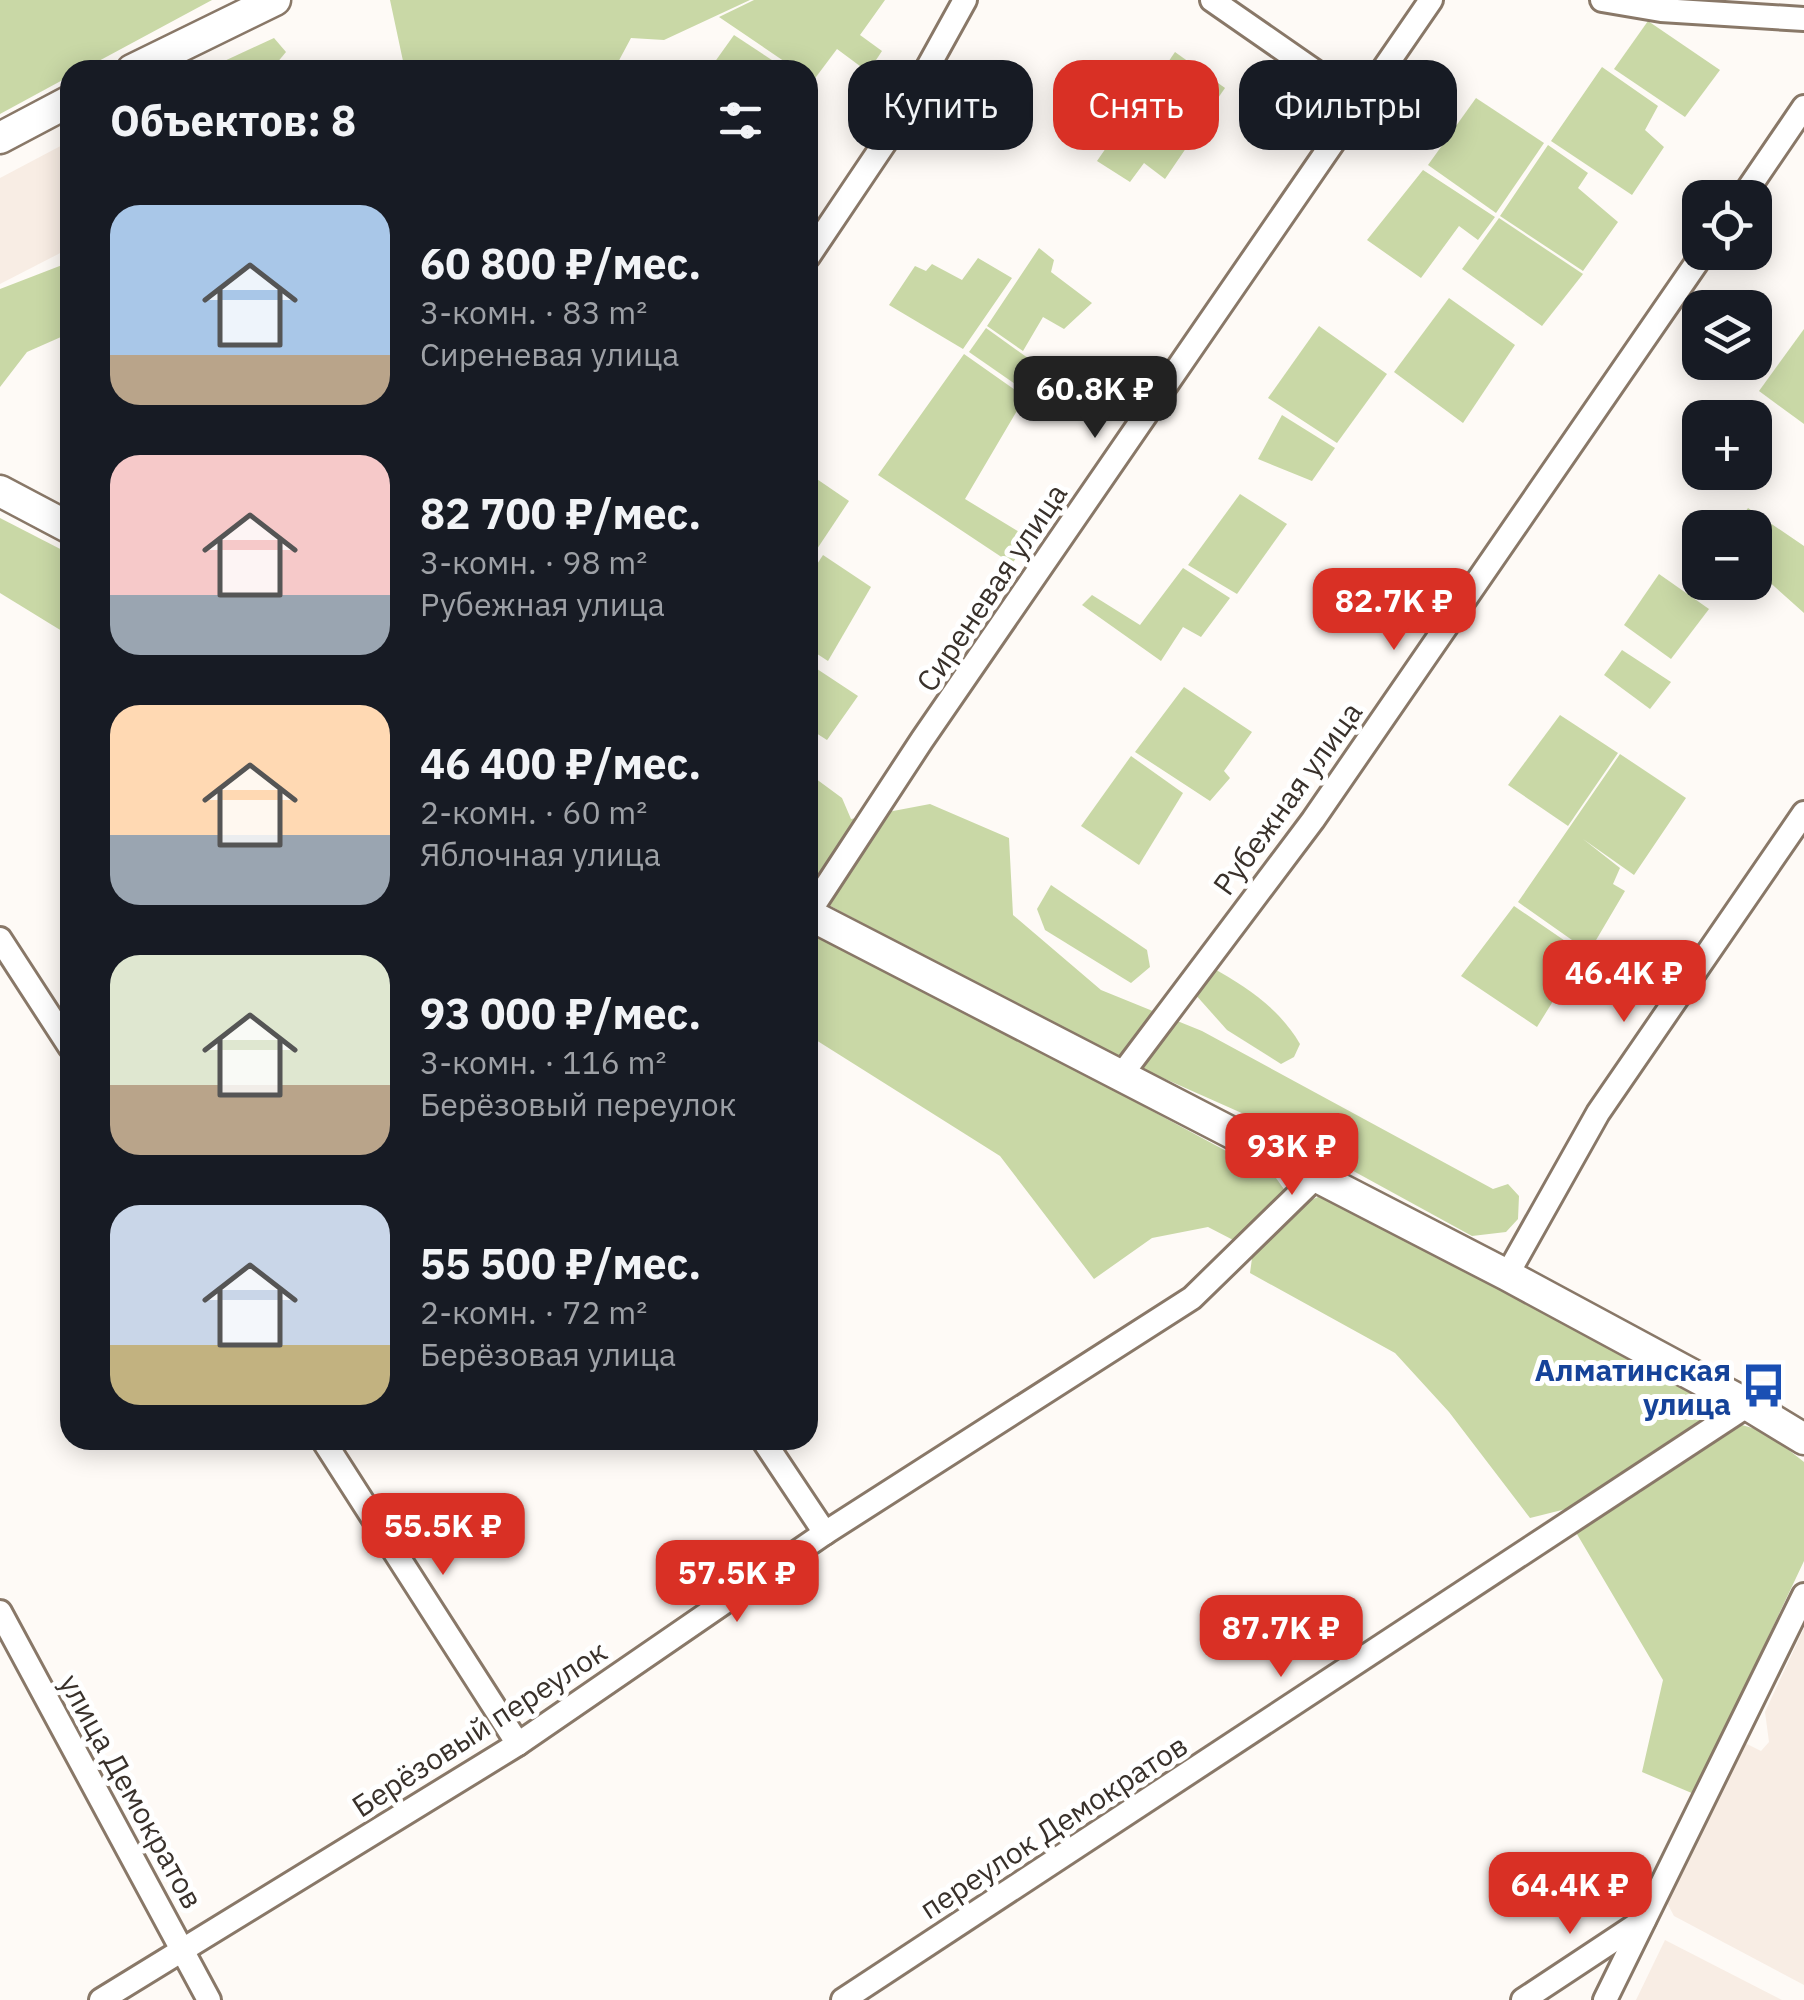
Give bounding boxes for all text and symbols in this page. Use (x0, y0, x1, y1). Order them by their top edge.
chip: Купить (848, 60, 1033, 150)
chip: Снять (1053, 60, 1219, 150)
chip: Фильтры (1239, 60, 1457, 150)
text: Объектов: 8 (110, 93, 356, 148)
icon: filters (713, 93, 768, 148)
map controls (1682, 180, 1772, 600)
button: locate (1682, 180, 1772, 270)
text: 60 800 ₽/мес. (420, 236, 701, 291)
icon: home (190, 245, 310, 365)
button: layers (1682, 290, 1772, 380)
text: 3-комн. · 83 m² (420, 291, 647, 333)
text: Сиреневая улица (420, 333, 679, 375)
pin: 60.8K ₽ (1003, 356, 1187, 441)
text: 60.8K ₽ (1036, 367, 1154, 409)
button: + (1682, 400, 1772, 490)
street label: Сиреневая улица (907, 475, 1075, 699)
text: 82 700 ₽/мес. (420, 486, 701, 541)
icon: home (190, 495, 310, 615)
button: − (1682, 510, 1772, 600)
text: 3-комн. · 98 m² (420, 541, 647, 583)
pin: 82.7K ₽ (1302, 568, 1486, 653)
text: 82.7K ₽ (1335, 579, 1453, 621)
text: Рубежная улица (420, 583, 665, 625)
street label: Рубежная улица (1204, 694, 1370, 902)
text: 46 400 ₽/мес. (420, 736, 701, 791)
icon: home (190, 745, 310, 865)
text: 2-комн. · 60 m² (420, 791, 647, 833)
text: Яблочная улица (420, 833, 661, 875)
pin: 46.4K ₽ (1532, 940, 1716, 1025)
text: 46.4K ₽ (1565, 951, 1683, 993)
text: 93 000 ₽/мес. (420, 986, 701, 1041)
icon: home (190, 995, 310, 1115)
text: 3-комн. · 116 m² (420, 1041, 666, 1083)
text: Берёзовый переулок (420, 1083, 736, 1125)
pin: 93K ₽ (1222, 1113, 1362, 1198)
text: 93K ₽ (1247, 1124, 1337, 1166)
text: 55 500 ₽/мес. (420, 1236, 701, 1291)
icon: home (190, 1245, 310, 1365)
text: 2-комн. · 72 m² (420, 1291, 647, 1333)
text: Берёзовая улица (420, 1333, 676, 1375)
place label: Алматинская улица (1535, 1350, 1731, 1423)
bus stop icon: Алматинская улица (1740, 1362, 1788, 1410)
pin: 55.5K ₽ (351, 1493, 535, 1578)
text: 55.5K ₽ (384, 1504, 502, 1546)
pin: 57.5K ₽ (645, 1540, 829, 1625)
text: 57.5K ₽ (678, 1551, 796, 1593)
pin: 87.7K ₽ (1189, 1595, 1373, 1680)
text: 87.7K ₽ (1222, 1606, 1340, 1648)
street label: Берёзовый переулок (344, 1631, 614, 1825)
street label: улица Демократов (51, 1667, 213, 1915)
street label: переулок Демократов (912, 1725, 1194, 1927)
pin: 64.4K ₽ (1478, 1852, 1662, 1937)
text: 64.4K ₽ (1511, 1863, 1629, 1905)

